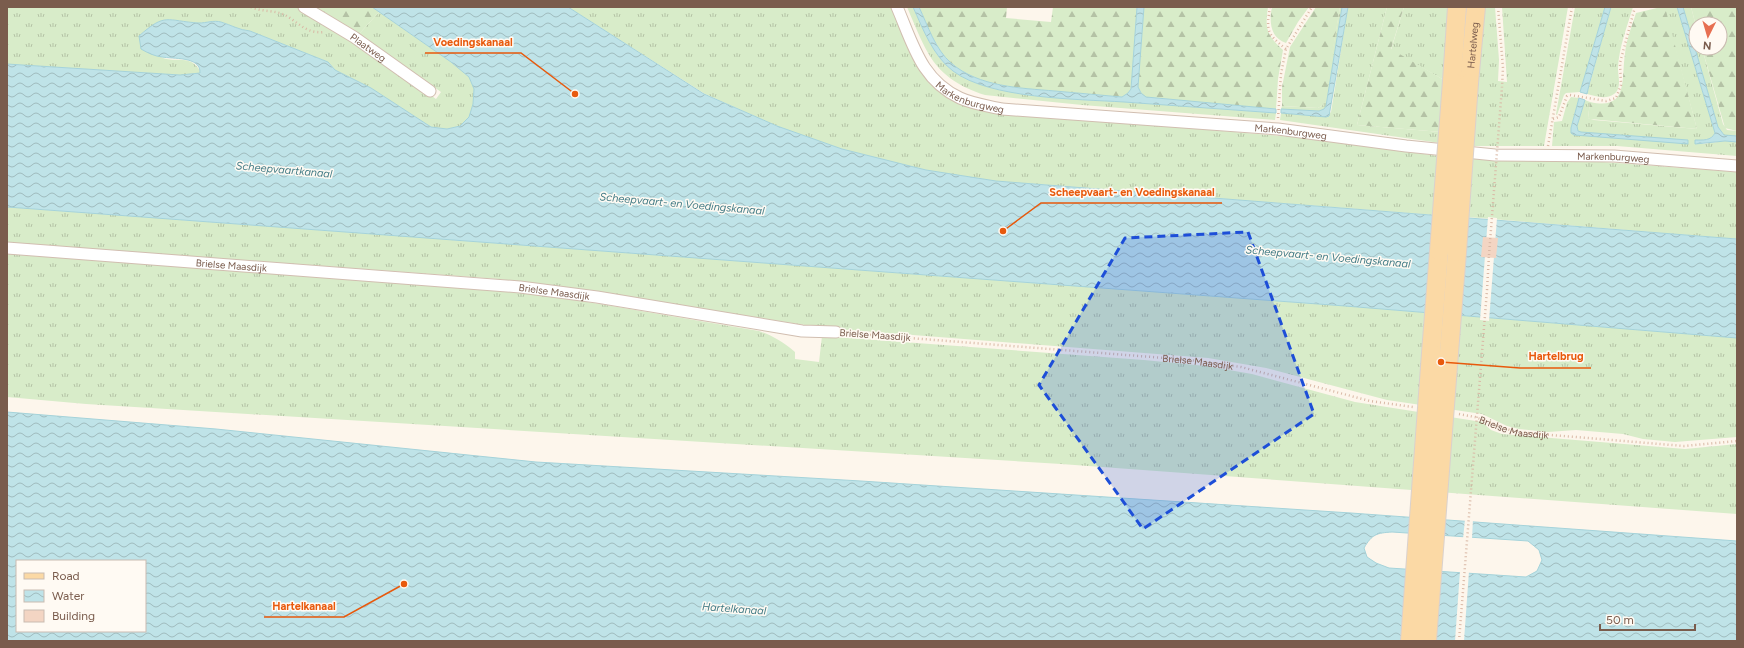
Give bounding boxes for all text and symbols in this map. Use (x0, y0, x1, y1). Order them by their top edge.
north arrow (1688, 16, 1728, 56)
street label: Hartelweg (1464, 21, 1481, 69)
street label: Plaatweg (348, 30, 389, 65)
callout: Voedingskanaal (425, 30, 521, 53)
text: Voedingskanaal (433, 36, 513, 49)
text: N (1702, 39, 1712, 52)
street label: Markenburgweg (933, 78, 1005, 116)
street label: Markenburgweg (1254, 121, 1328, 142)
street label: Markenburgweg (1577, 149, 1650, 165)
water label: Scheepvaartkanaal (235, 159, 333, 181)
callout: Scheepvaart- en Voedingskanaal (1041, 180, 1222, 203)
text: Scheepvaart- en Voedingskanaal (1049, 186, 1215, 199)
water label: Scheepvaart- en Voedingskanaal (599, 190, 766, 218)
water label: Scheepvaart- en Voedingskanaal (1245, 243, 1412, 271)
street label: Brielse Maasdijk (195, 256, 268, 274)
street label: Brielse Maasdijk (518, 280, 591, 302)
street label: Brielse Maasdijk (839, 326, 911, 344)
callout: Hartelbrug (1520, 345, 1591, 368)
text: Hartelbrug (1529, 350, 1584, 363)
street label: Brielse Maasdijk (1162, 351, 1234, 372)
street label: Brielse Maasdijk (1477, 413, 1549, 441)
legend (16, 560, 146, 632)
text: Road (52, 569, 80, 583)
text: Water (52, 589, 84, 603)
callout: Hartelkanaal (264, 594, 344, 617)
text: Hartelkanaal (272, 600, 336, 613)
water label: Hartelkanaal (701, 600, 767, 618)
scale bar (1600, 606, 1695, 632)
text: Building (52, 609, 95, 623)
text: 50 m (1606, 613, 1634, 627)

